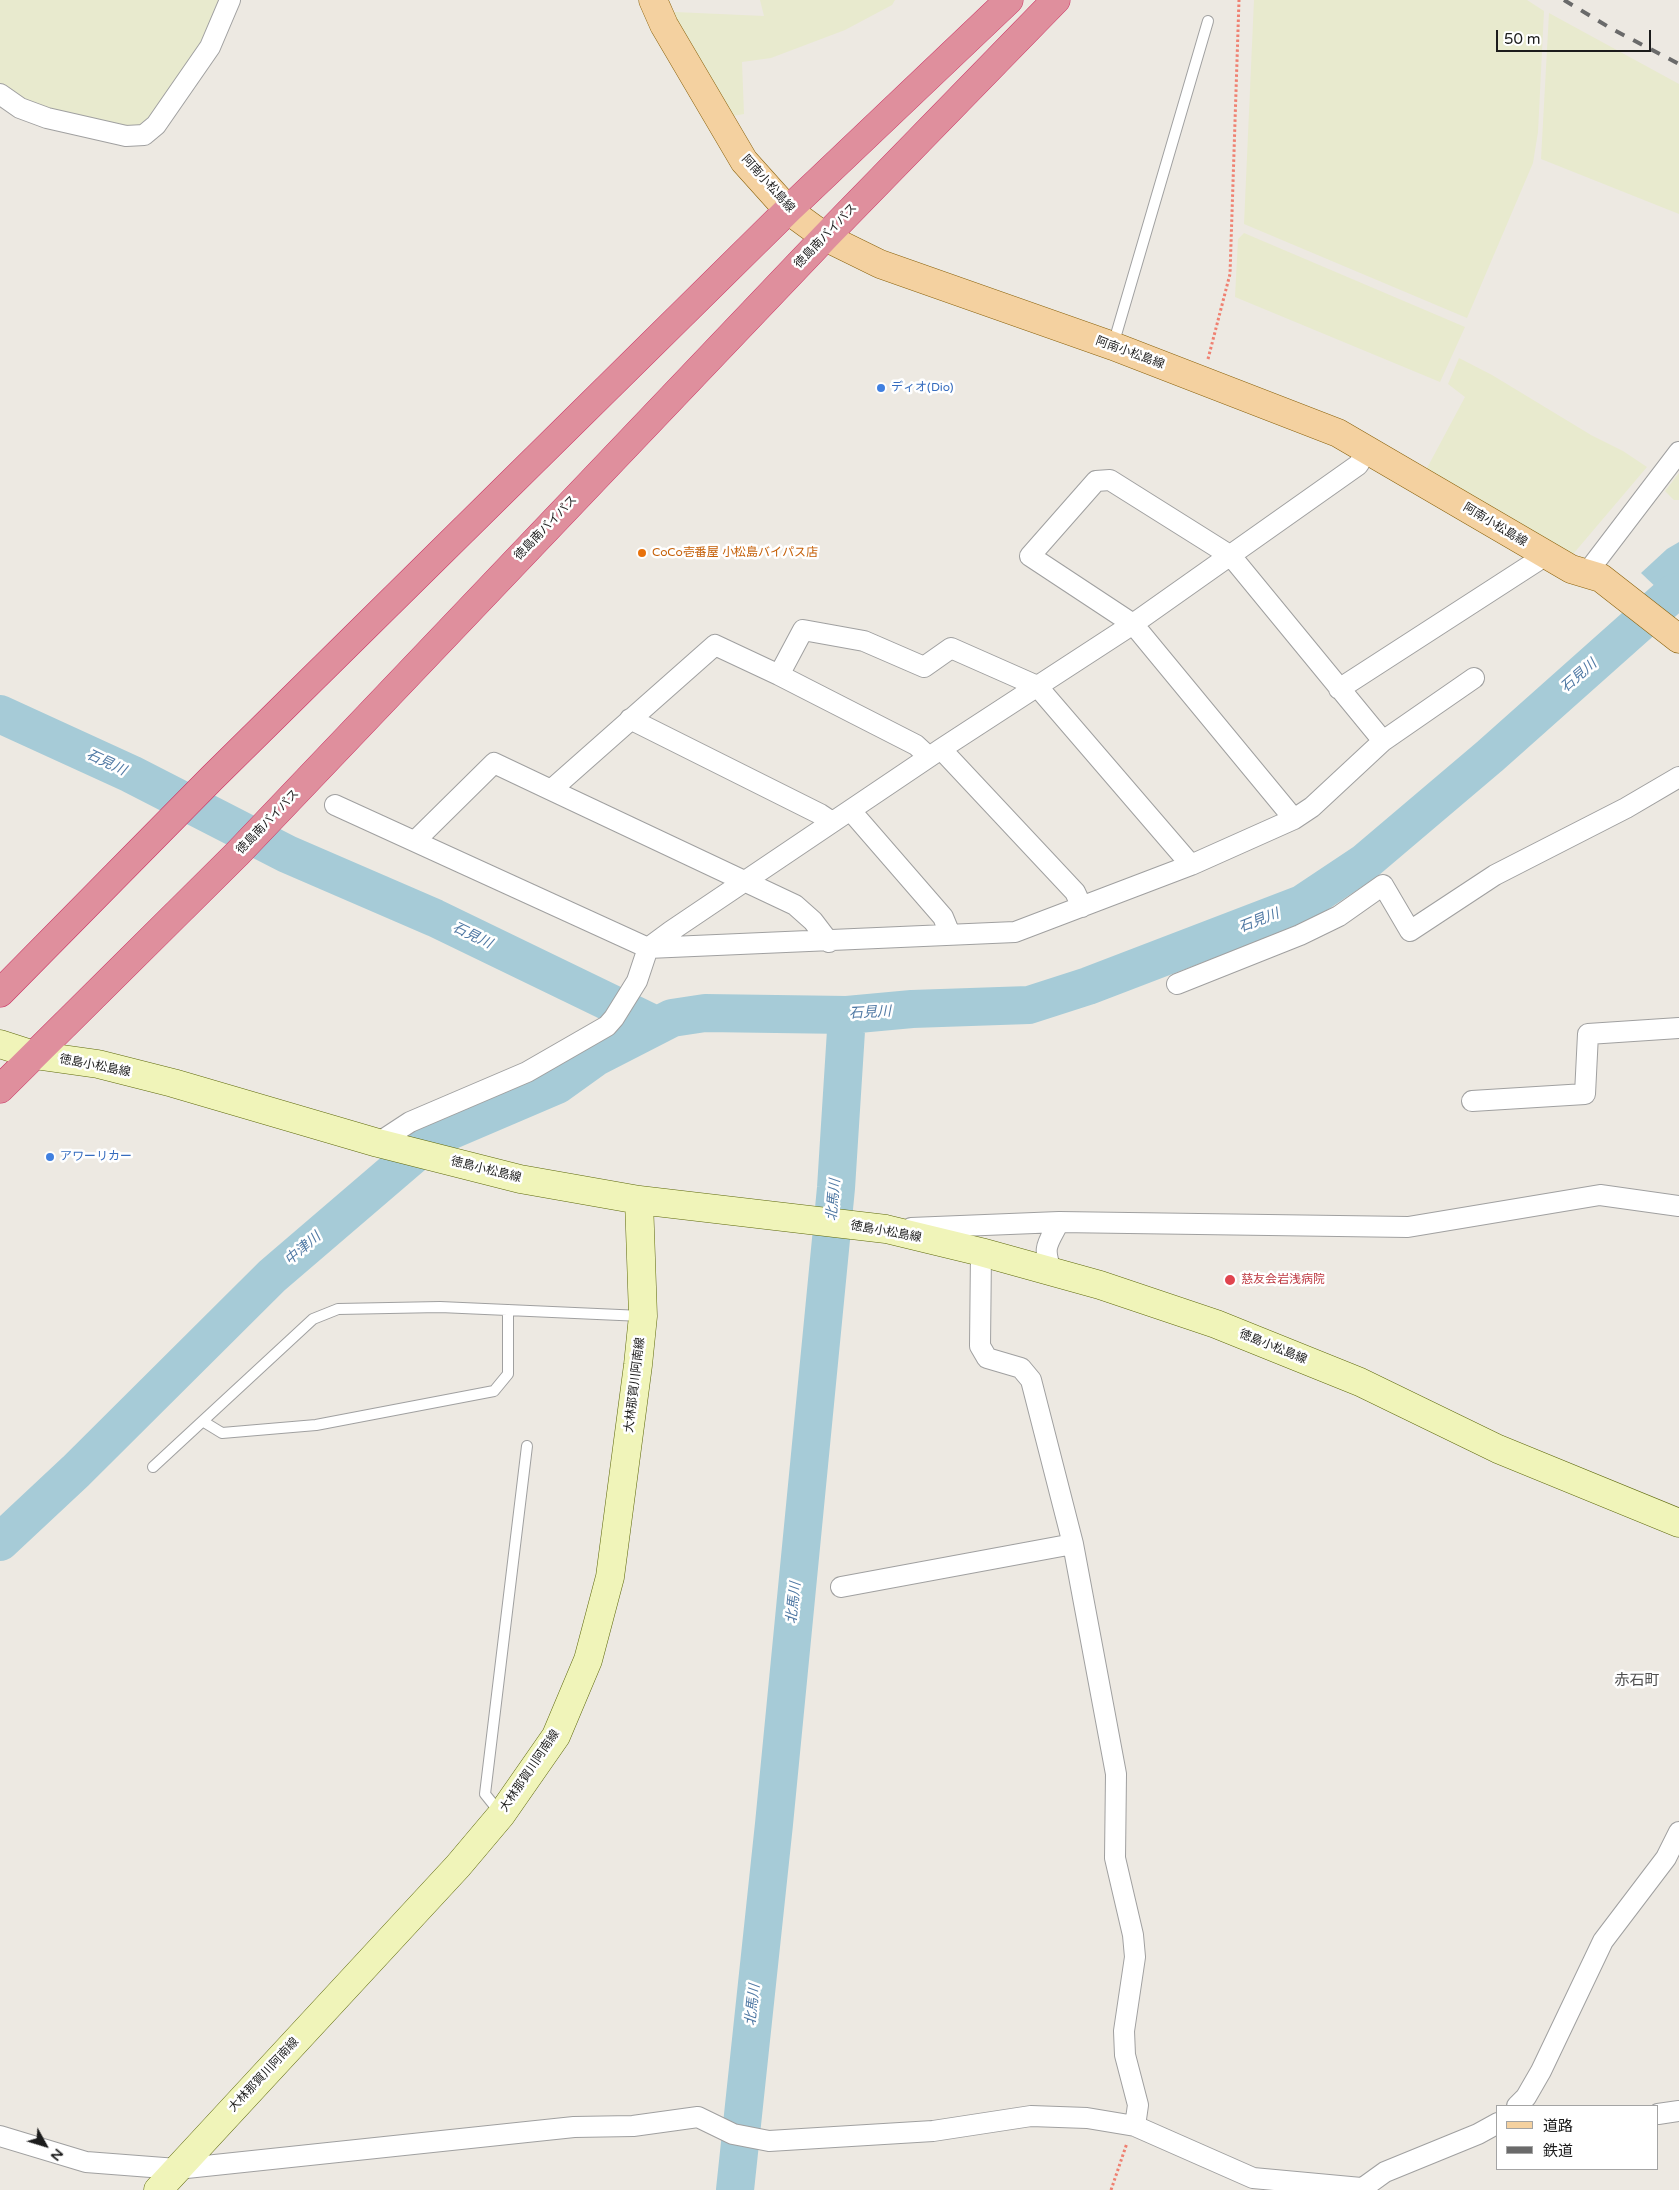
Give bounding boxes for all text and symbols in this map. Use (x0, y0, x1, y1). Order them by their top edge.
scale bar (1499, 20, 1654, 52)
text: 50 m (1504, 30, 1541, 48)
street label: 阿南小松島線 (739, 152, 797, 216)
street label: 徳島南バイパス (792, 201, 860, 271)
street label: 阿南小松島線 (1094, 334, 1166, 372)
place label: ディオ(Dio) (891, 381, 954, 395)
marker: ディオ(Dio) (875, 382, 887, 394)
street label: 徳島南バイパス (512, 493, 580, 563)
street label: 阿南小松島線 (1460, 500, 1530, 550)
place label: CoCo壱番屋 小松島バイパス店 (652, 546, 818, 560)
marker: CoCo壱番屋 小松島バイパス店 (636, 547, 648, 559)
water label: 石見川 (1558, 656, 1600, 696)
water label: 石見川 (83, 747, 129, 779)
street label: 徳島南バイパス (234, 787, 302, 857)
water label: 石見川 (1236, 906, 1282, 936)
water label: 石見川 (449, 919, 495, 953)
water label: 石見川 (849, 1004, 891, 1022)
street label: 徳島小松島線 (58, 1052, 132, 1080)
place label: アワーリカー (60, 1150, 132, 1164)
marker: アワーリカー (44, 1151, 56, 1163)
street label: 徳島小松島線 (449, 1154, 523, 1186)
water label: 北馬川 (824, 1178, 844, 1222)
street label: 徳島小松島線 (849, 1219, 923, 1245)
water label: 中津川 (282, 1229, 324, 1269)
marker: 慈友会岩浅病院 (1223, 1273, 1237, 1287)
place label: 慈友会岩浅病院 (1241, 1273, 1325, 1287)
street label: 徳島小松島線 (1237, 1327, 1309, 1367)
street label: 大林那賀川阿南線 (622, 1336, 648, 1434)
water label: 北馬川 (783, 1581, 805, 1625)
district label: 赤石町 (1615, 1672, 1659, 1690)
street label: 大林那賀川阿南線 (497, 1727, 563, 1815)
water label: 北馬川 (742, 1983, 764, 2027)
street label: 大林那賀川阿南線 (226, 2035, 302, 2115)
legend (1496, 2105, 1659, 2170)
text: 道路 (1543, 2117, 1573, 2135)
north arrow (20, 2120, 70, 2170)
text: 鉄道 (1543, 2142, 1573, 2160)
text: N (47, 2145, 67, 2164)

